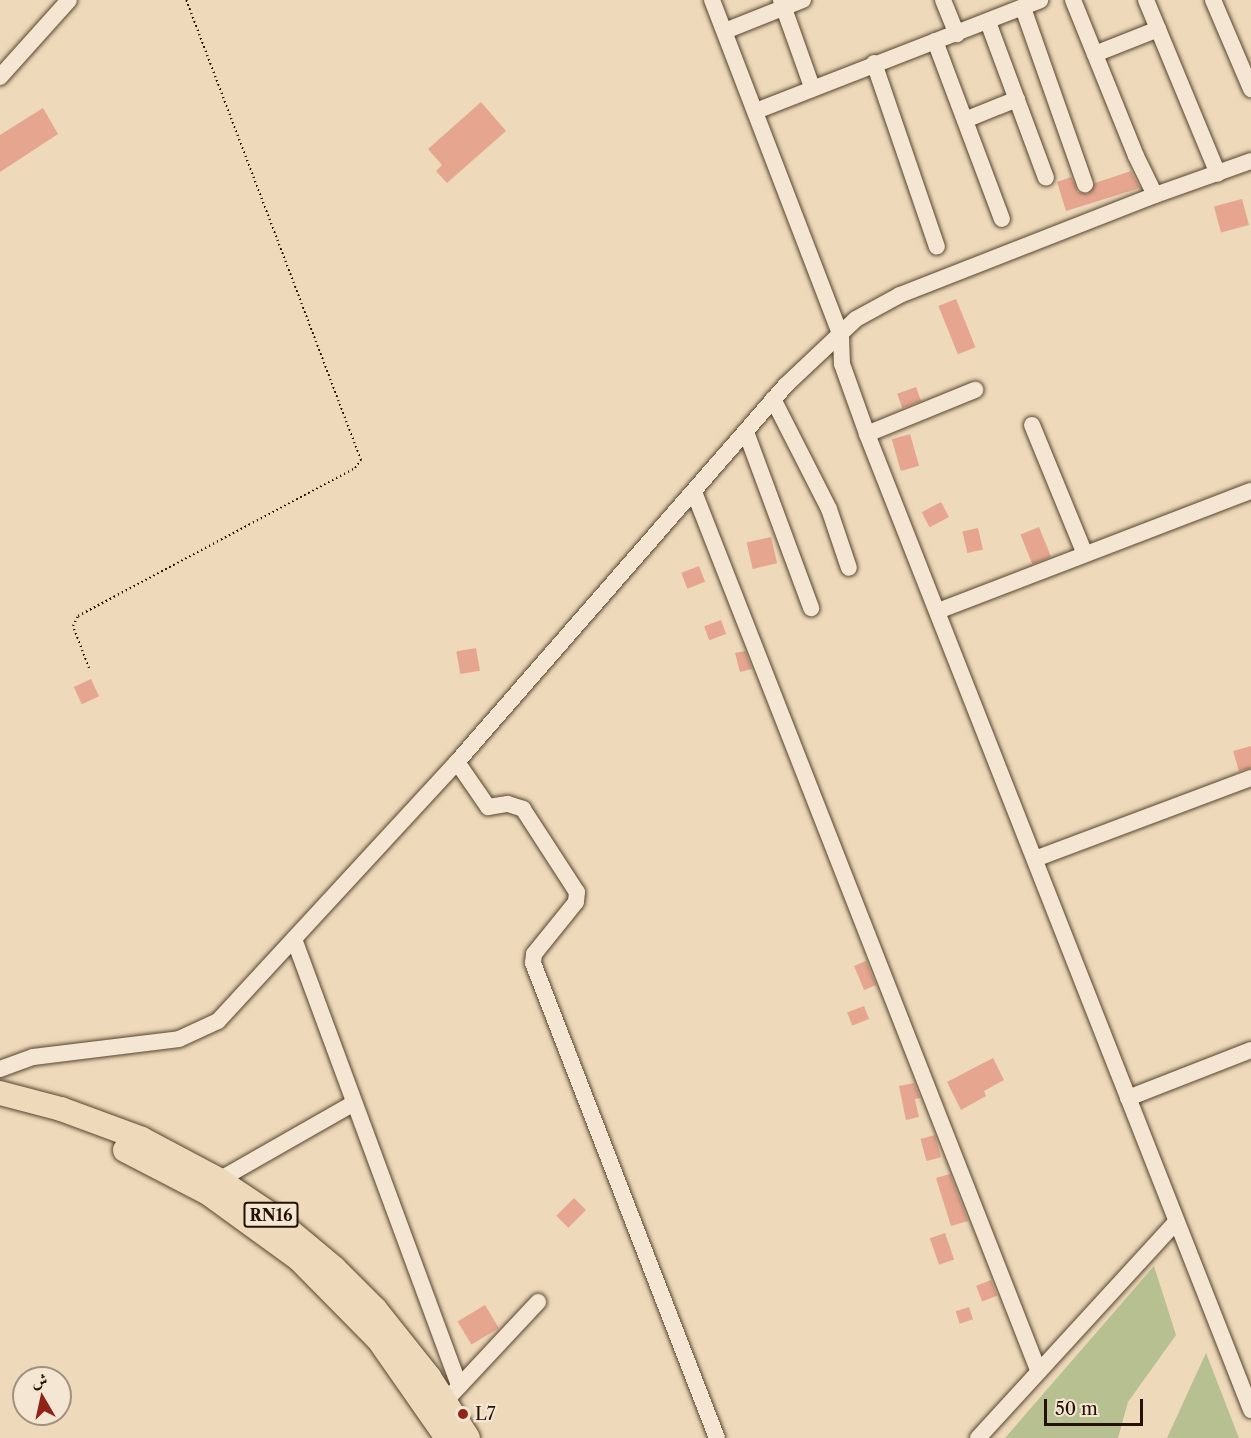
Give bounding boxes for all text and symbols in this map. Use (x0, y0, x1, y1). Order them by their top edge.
road number: RN16 (242, 1202, 300, 1228)
north arrow (12, 1366, 72, 1426)
text: ش (30, 1369, 49, 1391)
scale bar (1047, 1387, 1146, 1425)
text: 50 m (1055, 1398, 1098, 1420)
place label: L7 (475, 1403, 495, 1425)
marker: L7 (456, 1407, 470, 1421)

